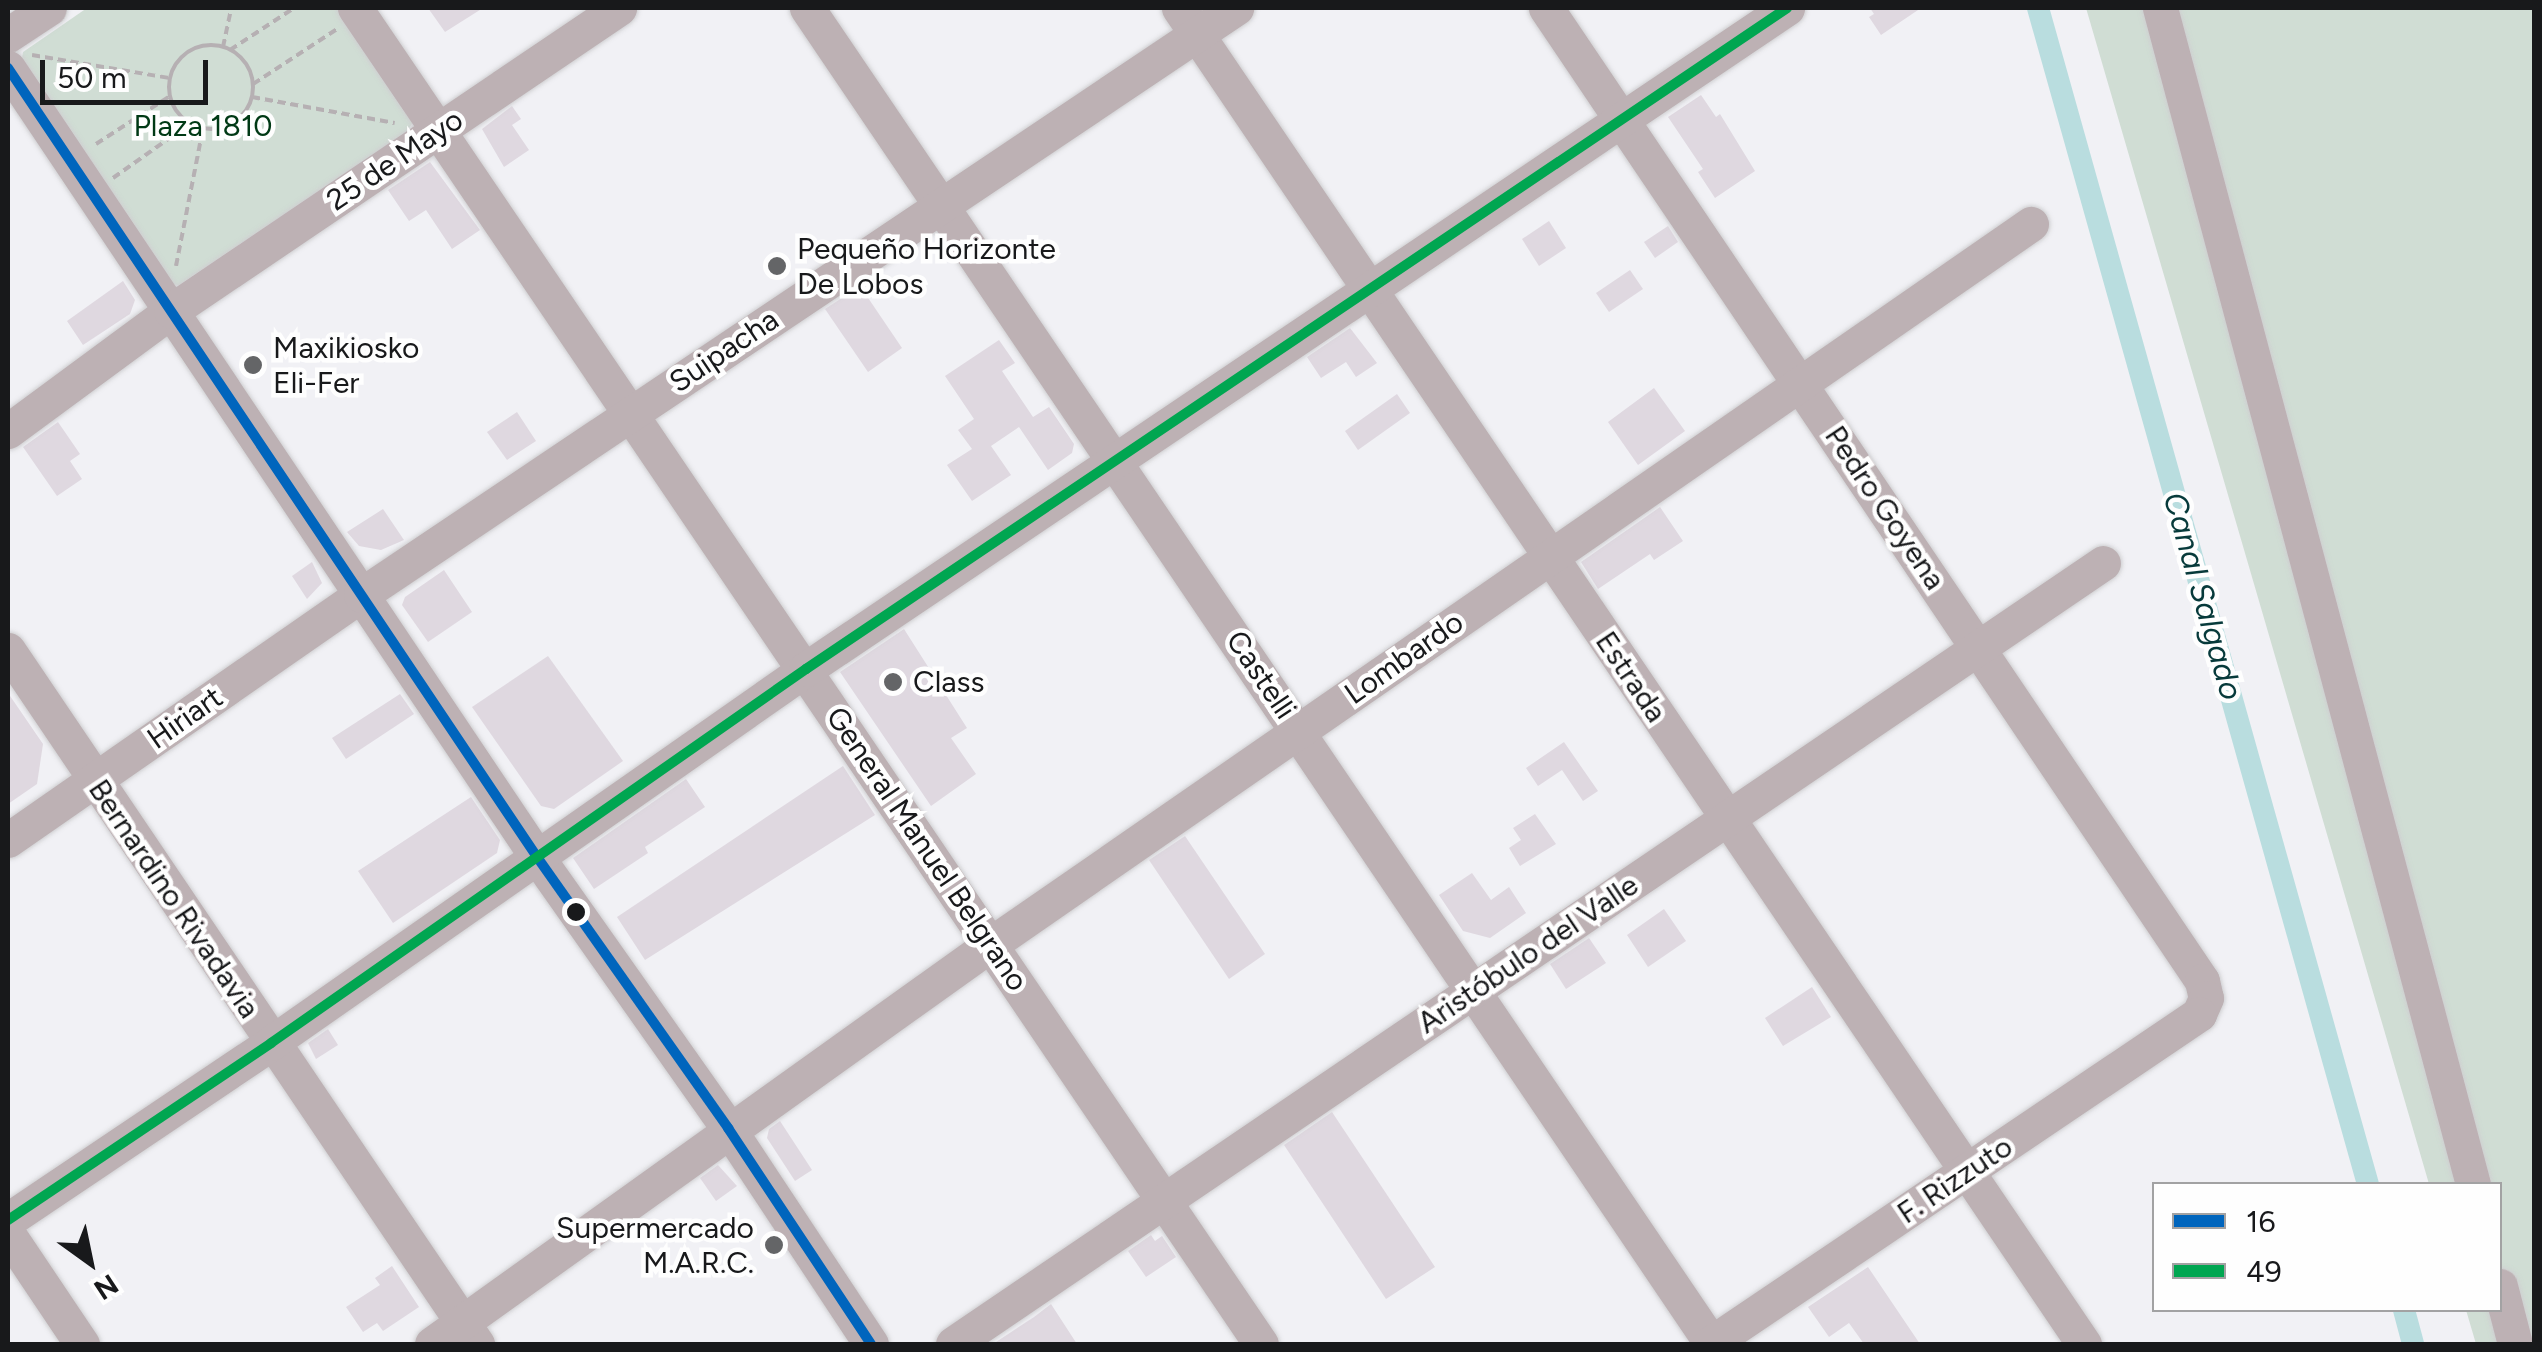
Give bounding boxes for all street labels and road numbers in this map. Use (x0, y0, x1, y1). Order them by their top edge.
street label: 25 de Mayo (320, 101, 470, 219)
street label: Suipacha (663, 302, 785, 400)
street label: Pedro Goyena (1817, 419, 1953, 597)
street label: Lombardo (1338, 604, 1470, 712)
street label: Castelli (1218, 624, 1304, 726)
street label: Estrada (1588, 625, 1674, 729)
street label: Hiriart (141, 679, 229, 757)
street label: General Manuel Belgrano (818, 700, 1036, 998)
street label: Bernardino Rivadavia (81, 773, 267, 1025)
street label: Aristóbulo del Valle (1411, 867, 1645, 1041)
street label: F. Rizzuto (1891, 1129, 2019, 1231)

